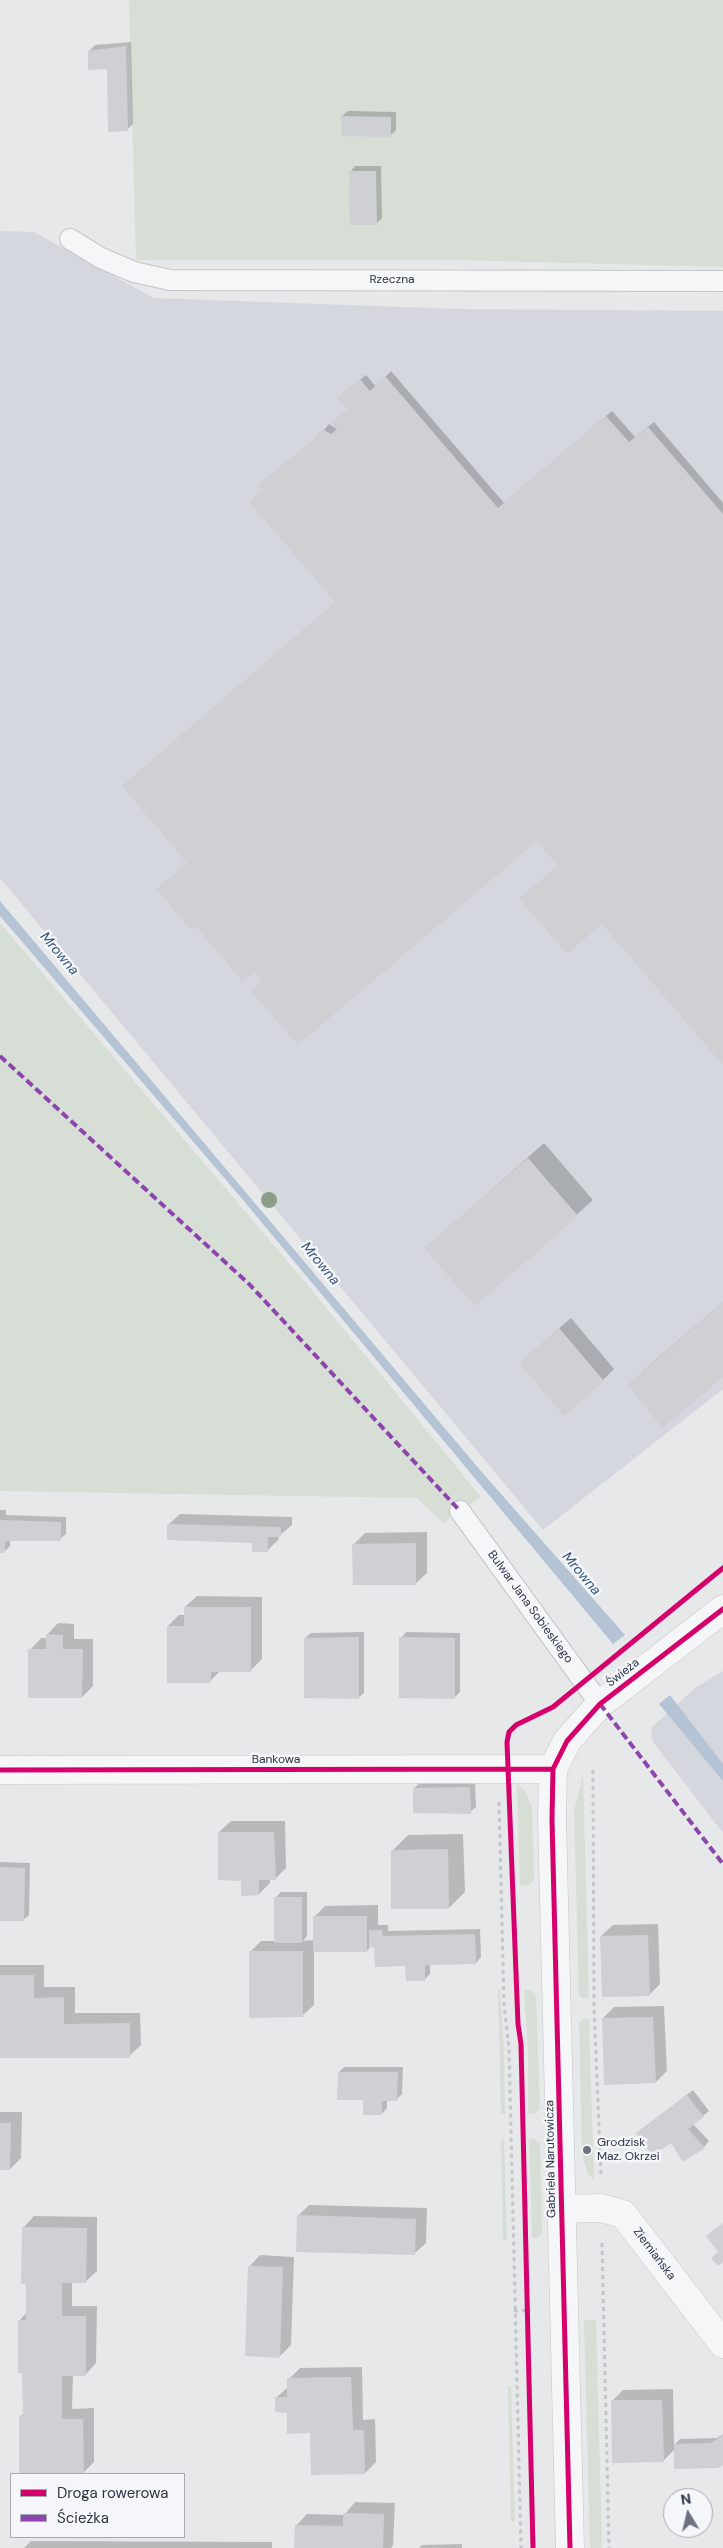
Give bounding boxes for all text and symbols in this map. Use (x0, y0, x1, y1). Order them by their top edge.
street label: Rzeczna (369, 273, 415, 287)
water label: Mrowna (36, 929, 82, 979)
water label: Mrowna (297, 1239, 343, 1289)
street label: Bulwar Jana Sobieskiego (484, 1548, 576, 1666)
water label: Mrowna (558, 1549, 604, 1599)
street label: Świeża (604, 1656, 642, 1690)
street label: Bankowa (252, 1753, 300, 1767)
street label: Gabriela Narutowicza (543, 2100, 559, 2218)
place label: Grodzisk Maz. Okrzei (597, 2136, 660, 2164)
marker: Grodzisk Maz. Okrzei (581, 2144, 593, 2156)
street label: Ziemiańska (630, 2225, 678, 2283)
legend (10, 2473, 185, 2538)
text: Droga rowerowa (57, 2483, 168, 2503)
north arrow (663, 2488, 713, 2538)
text: N (679, 2489, 692, 2509)
text: Ścieżka (57, 2508, 109, 2528)

